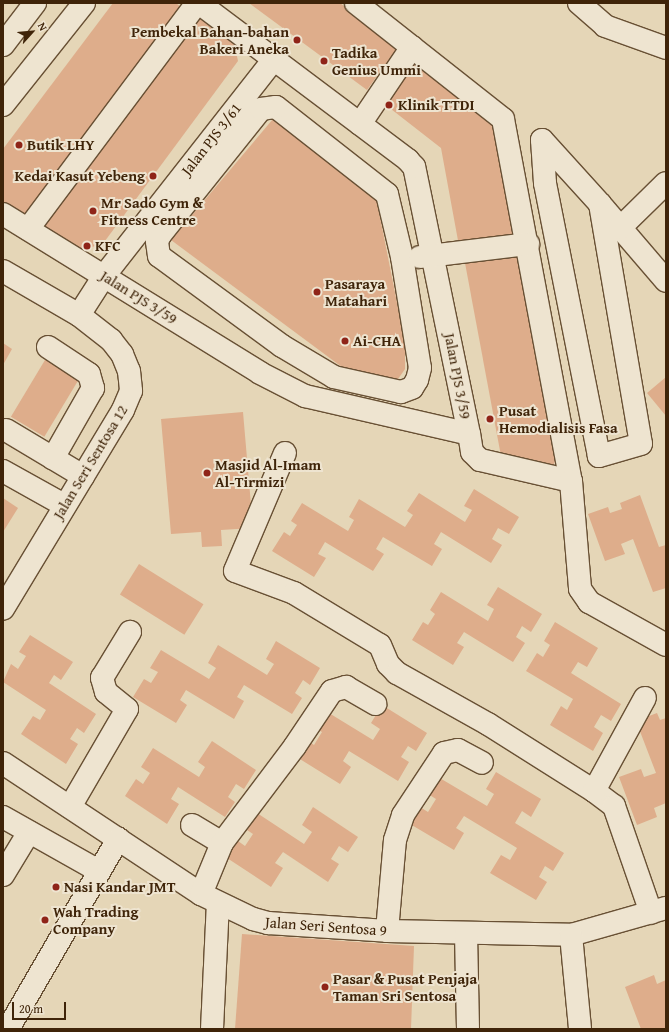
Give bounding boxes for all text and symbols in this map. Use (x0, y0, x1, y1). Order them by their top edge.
north arrow (12, 12, 52, 52)
text: N (34, 20, 51, 33)
place label: Pembekal Bahan-bahan Bakeri Aneka (131, 22, 289, 57)
marker: Pembekal Bahan-bahan Bakeri Aneka (292, 35, 302, 45)
place label: Tadika Genius Ummi (332, 43, 421, 78)
marker: Tadika Genius Ummi (319, 56, 329, 66)
place label: Klinik TTDI (398, 96, 475, 114)
street label: Jalan PJS 3/61 (177, 99, 245, 179)
marker: Klinik TTDI (383, 99, 395, 111)
place label: Butik LHY (27, 136, 95, 154)
marker: Butik LHY (14, 140, 24, 150)
place label: Kedai Kasut Yebeng (15, 167, 145, 185)
marker: Kedai Kasut Yebeng (148, 171, 158, 181)
place label: Mr Sado Gym & Fitness Centre (101, 193, 203, 228)
marker: Mr Sado Gym & Fitness Centre (88, 206, 98, 216)
place label: KFC (95, 237, 121, 255)
marker: KFC (82, 241, 92, 251)
street label: Jalan PJS 3/59 (97, 266, 181, 328)
place label: Pasaraya Matahari (325, 274, 387, 309)
marker: Pasaraya Matahari (312, 287, 322, 297)
place label: Ai-CHA (353, 332, 401, 350)
street label: Jalan PJS 3/59 (441, 332, 475, 420)
marker: Ai-CHA (340, 336, 350, 346)
place label: Pusat Hemodialisis Fasa (499, 401, 618, 436)
street label: Jalan Seri Sentosa 12 (49, 402, 131, 522)
marker: Pusat Hemodialisis Fasa (484, 413, 496, 425)
place label: Masjid Al-Imam Al-Tirmizi (215, 455, 321, 490)
marker: Masjid Al-Imam Al-Tirmizi (202, 468, 212, 478)
place label: Nasi Kandar JMT (64, 878, 176, 896)
marker: Nasi Kandar JMT (51, 882, 61, 892)
place label: Wah Trading Company (53, 902, 138, 937)
street label: Jalan Seri Sentosa 9 (264, 913, 388, 939)
marker: Wah Trading Company (40, 915, 50, 925)
place label: Pasar & Pusat Penjaja Taman Sri Sentosa (333, 969, 477, 1004)
marker: Pasar & Pusat Penjaja Taman Sri Sentosa (320, 982, 330, 992)
scale bar (14, 994, 68, 1020)
text: 20 m (19, 1000, 43, 1017)

